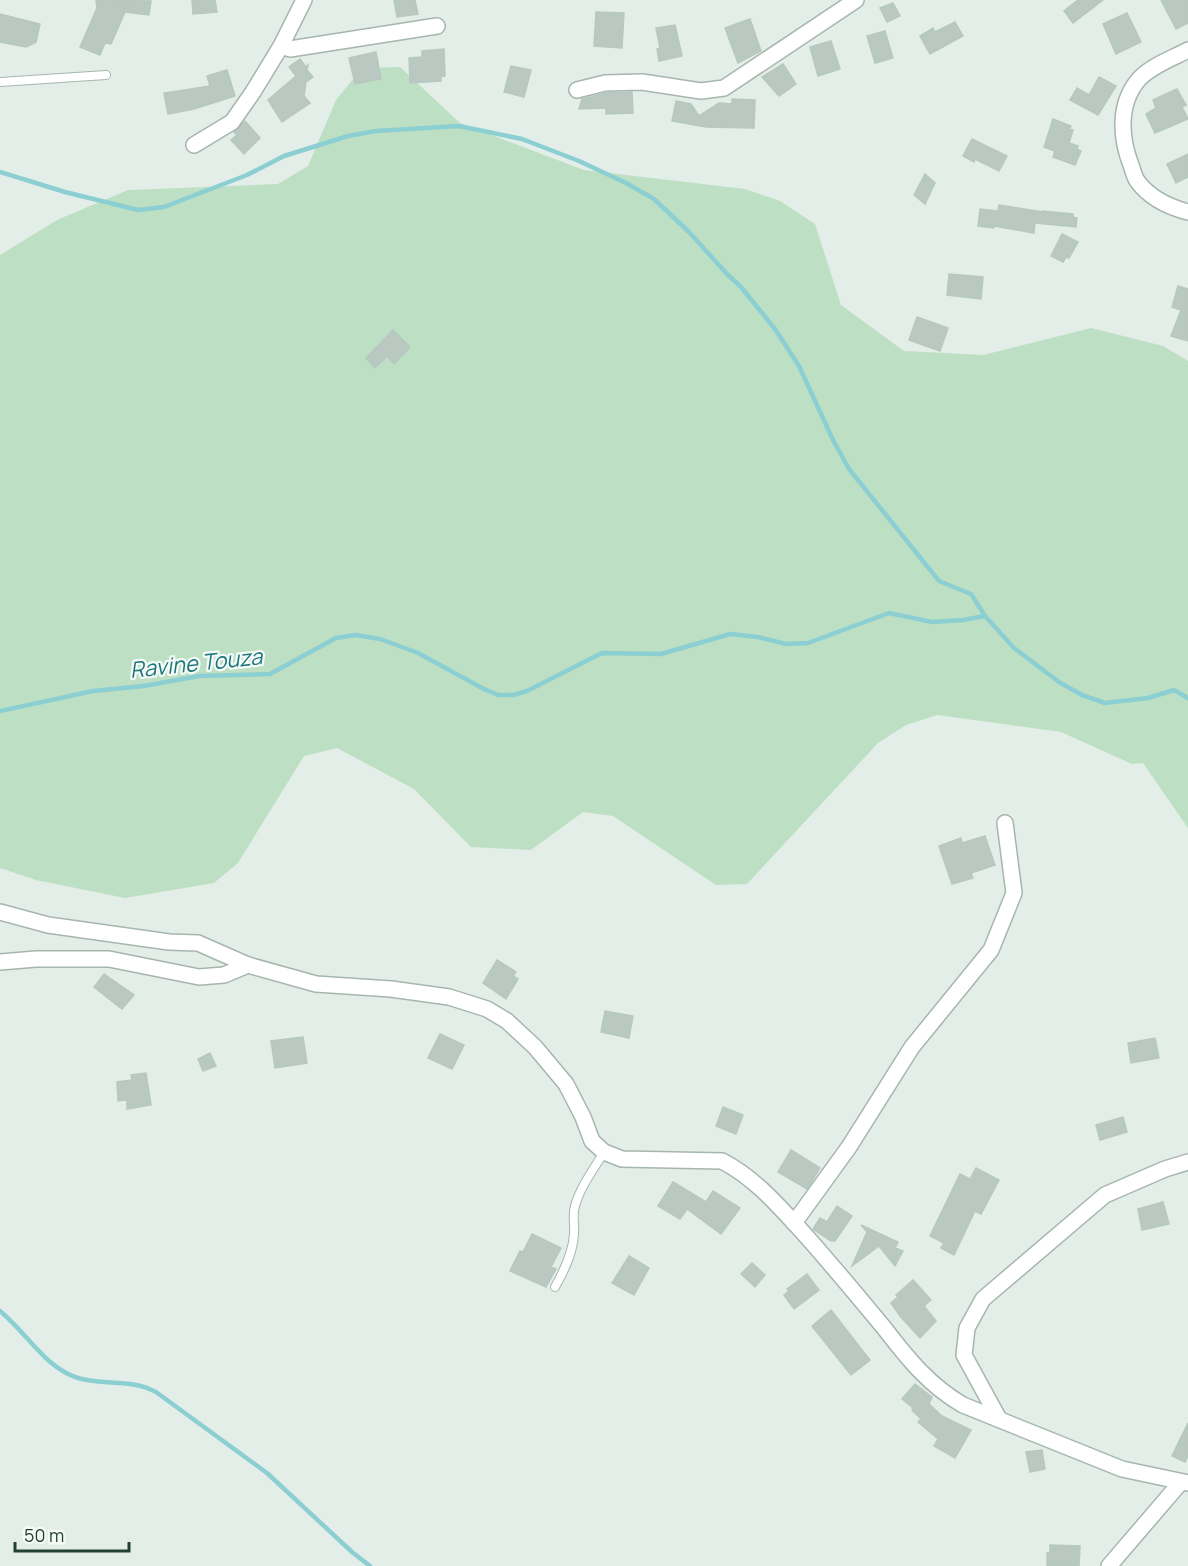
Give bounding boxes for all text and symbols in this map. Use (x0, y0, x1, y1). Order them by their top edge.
water label: Ravine Touza (128, 641, 265, 685)
scale bar (15, 1515, 129, 1553)
text: 50 m (24, 1523, 64, 1547)

